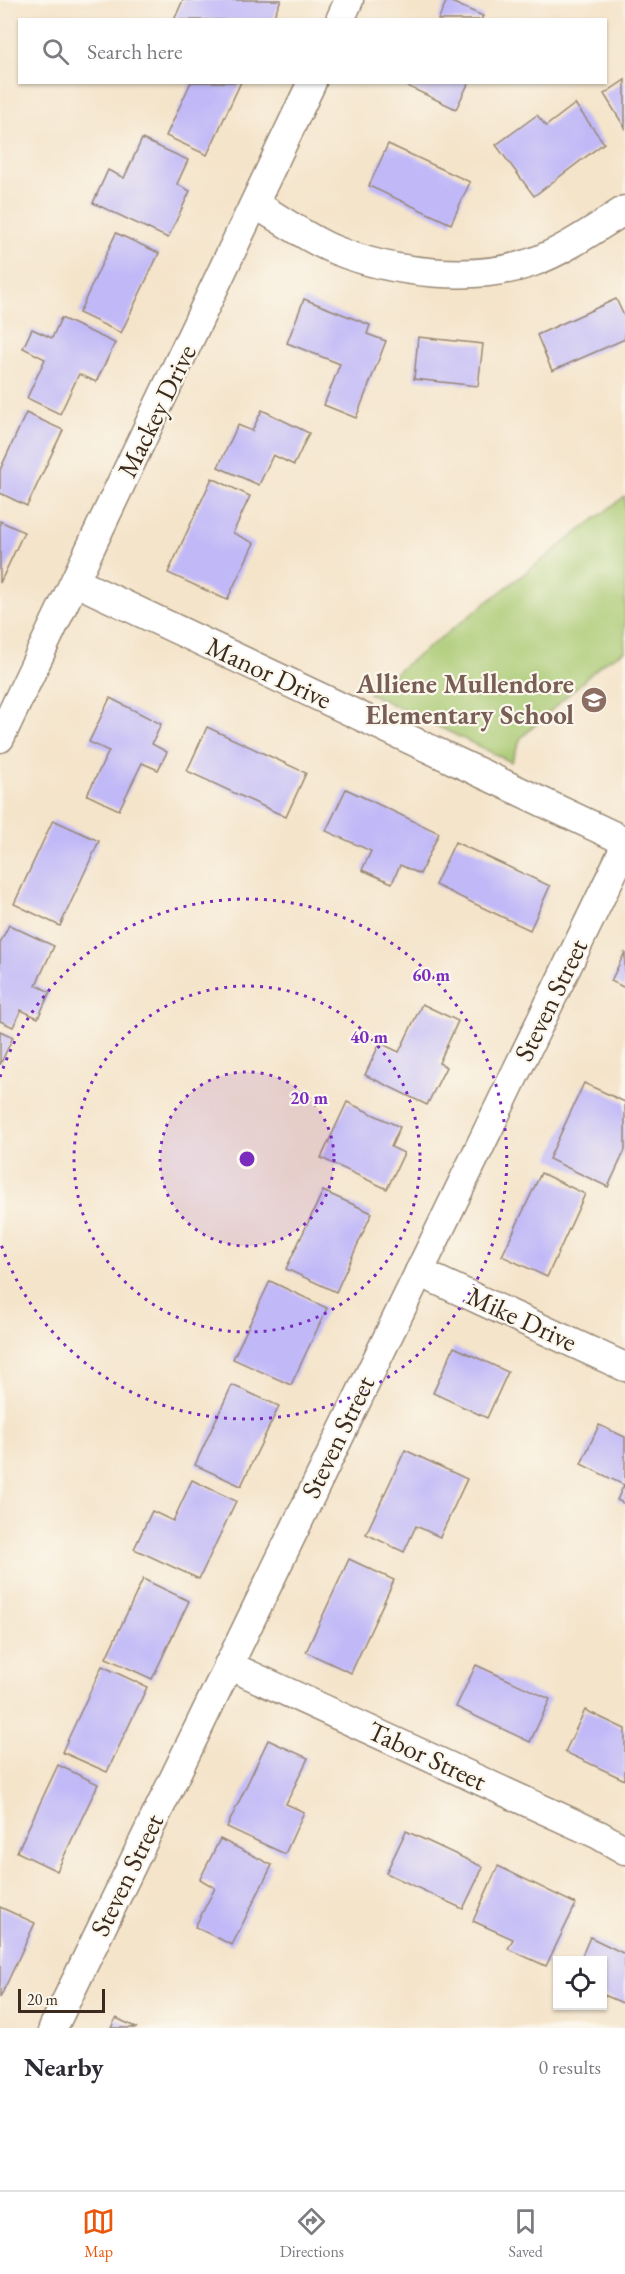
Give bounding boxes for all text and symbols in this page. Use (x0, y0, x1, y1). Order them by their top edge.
search box (18, 18, 607, 84)
icon: search (39, 35, 72, 68)
text: Search here (87, 37, 182, 66)
street label: Mackey Drive (109, 339, 204, 483)
street label: Manor Drive (201, 628, 337, 717)
place label: Alliene Mullendore Elementary School (355, 666, 574, 732)
school or university icon: Alliene Mullendore Elementary School (579, 685, 609, 715)
street label: Steven Street (506, 932, 595, 1067)
text: 60 m (412, 963, 450, 986)
text: 40 m (350, 1025, 388, 1048)
text: 20 m (290, 1086, 328, 1109)
centre of rings (237, 1149, 257, 1169)
street label: Mike Drive (462, 1278, 583, 1359)
street label: Steven Street (293, 1369, 382, 1504)
street label: Tabor Street (362, 1713, 493, 1798)
street label: Steven Street (82, 1807, 171, 1942)
map controls (553, 1956, 607, 2010)
button: locate (553, 1956, 607, 2010)
scale bar (18, 1986, 105, 2014)
text: 20 m (27, 1989, 58, 2010)
text: Nearby (24, 2050, 104, 2084)
text: 0 results (538, 2054, 601, 2080)
tab: Map (82, 2205, 115, 2262)
tab: Directions (280, 2205, 344, 2262)
tab: Saved (508, 2205, 543, 2262)

